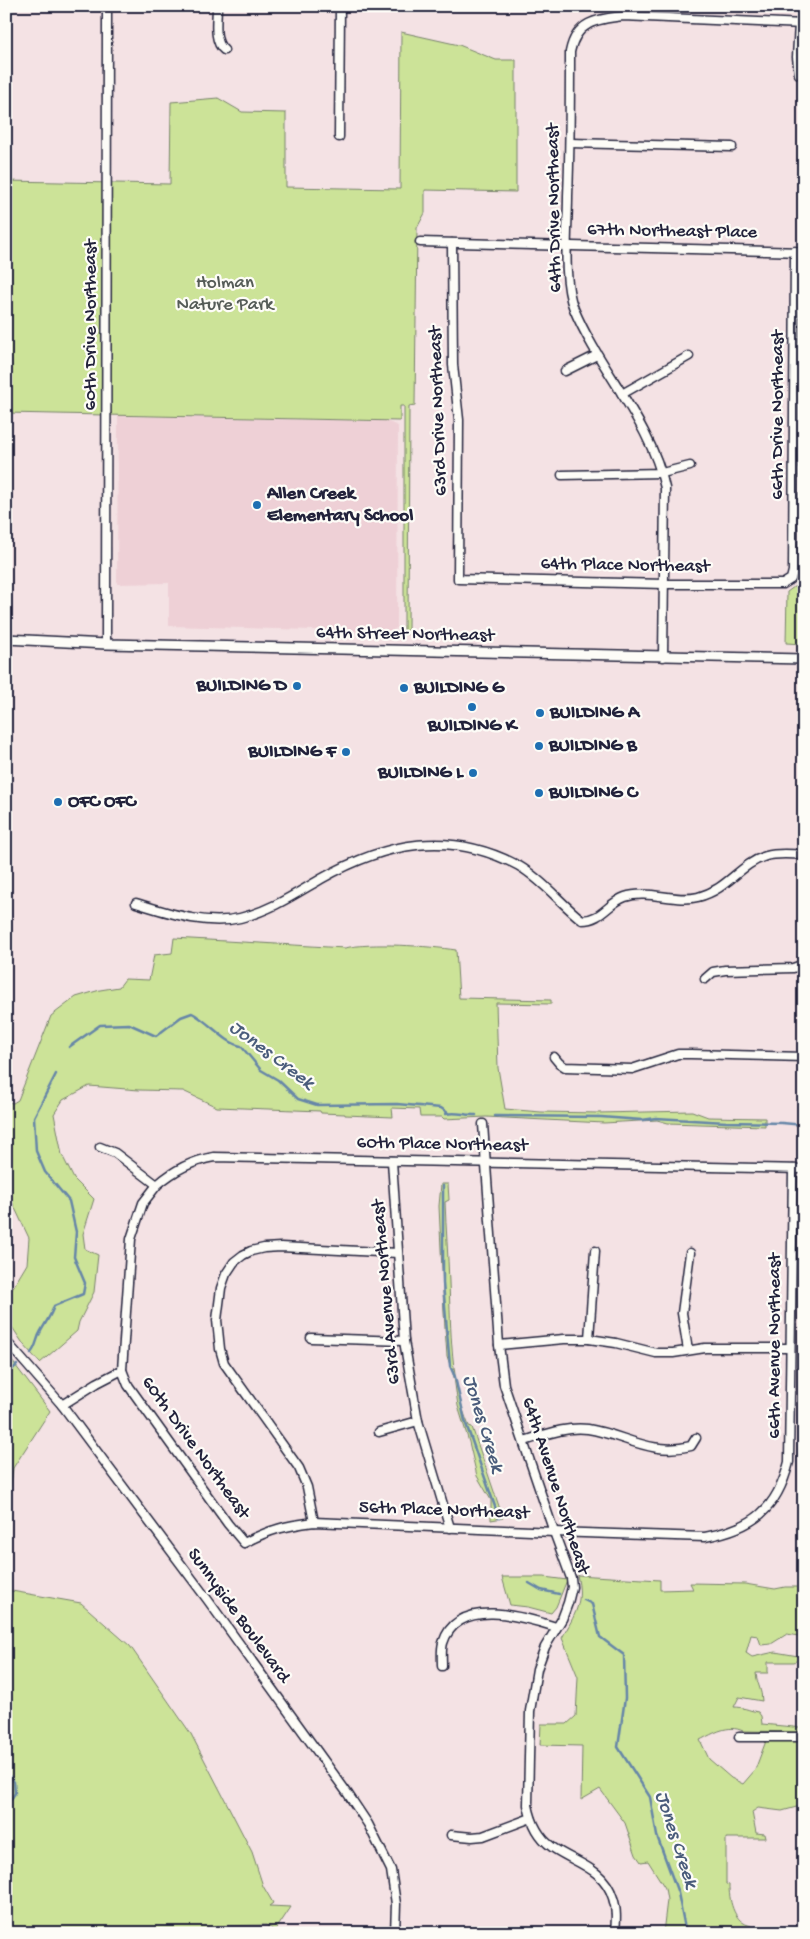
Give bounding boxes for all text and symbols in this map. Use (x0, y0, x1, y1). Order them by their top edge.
street label: 64th Drive Northeast (542, 121, 568, 293)
street label: 67th Northeast Place (587, 219, 757, 245)
street label: 60th Drive Northeast (80, 237, 103, 410)
park label: Holman Nature Park (177, 272, 275, 317)
street label: 63rd Drive Northeast (424, 323, 453, 496)
street label: 66th Drive Northeast (767, 328, 790, 500)
place label: Allen Creek Elementary School (266, 483, 413, 528)
marker: Allen Creek Elementary School (251, 499, 263, 511)
street label: 64th Place Northeast (540, 553, 712, 579)
street label: 64th Street Northeast (316, 622, 497, 648)
place label: BUILDING D (196, 675, 288, 698)
place label: BUILDING G (413, 677, 505, 700)
marker: BUILDING D (291, 680, 303, 692)
marker: BUILDING G (398, 682, 410, 694)
marker: BUILDING K (466, 701, 478, 713)
place label: BUILDING A (549, 702, 641, 725)
marker: BUILDING A (534, 707, 546, 719)
place label: BUILDING K (427, 715, 519, 738)
place label: BUILDING B (548, 735, 638, 758)
marker: BUILDING B (533, 740, 545, 752)
place label: BUILDING F (247, 741, 337, 764)
marker: BUILDING F (340, 746, 352, 758)
place label: BUILDING L (377, 762, 464, 785)
marker: BUILDING L (467, 767, 479, 779)
place label: BUILDING C (548, 782, 639, 805)
marker: BUILDING C (533, 787, 545, 799)
place label: OFC OFC (68, 791, 137, 814)
marker: OFC OFC (52, 796, 64, 808)
water label: Jones Creek (224, 1017, 320, 1097)
street label: 60th Place Northeast (356, 1132, 530, 1158)
street label: 63rd Avenue Northeast (367, 1196, 407, 1385)
street label: 66th Avenue Northeast (764, 1251, 787, 1439)
street label: 60th Drive Northeast (135, 1372, 256, 1526)
water label: Jones Creek (456, 1373, 508, 1477)
street label: 64th Avenue Northeast (516, 1395, 595, 1580)
street label: 56th Place Northeast (359, 1497, 532, 1526)
street label: Sunnyside Boulevard (181, 1544, 296, 1689)
water label: Jones Creek (649, 1789, 702, 1893)

